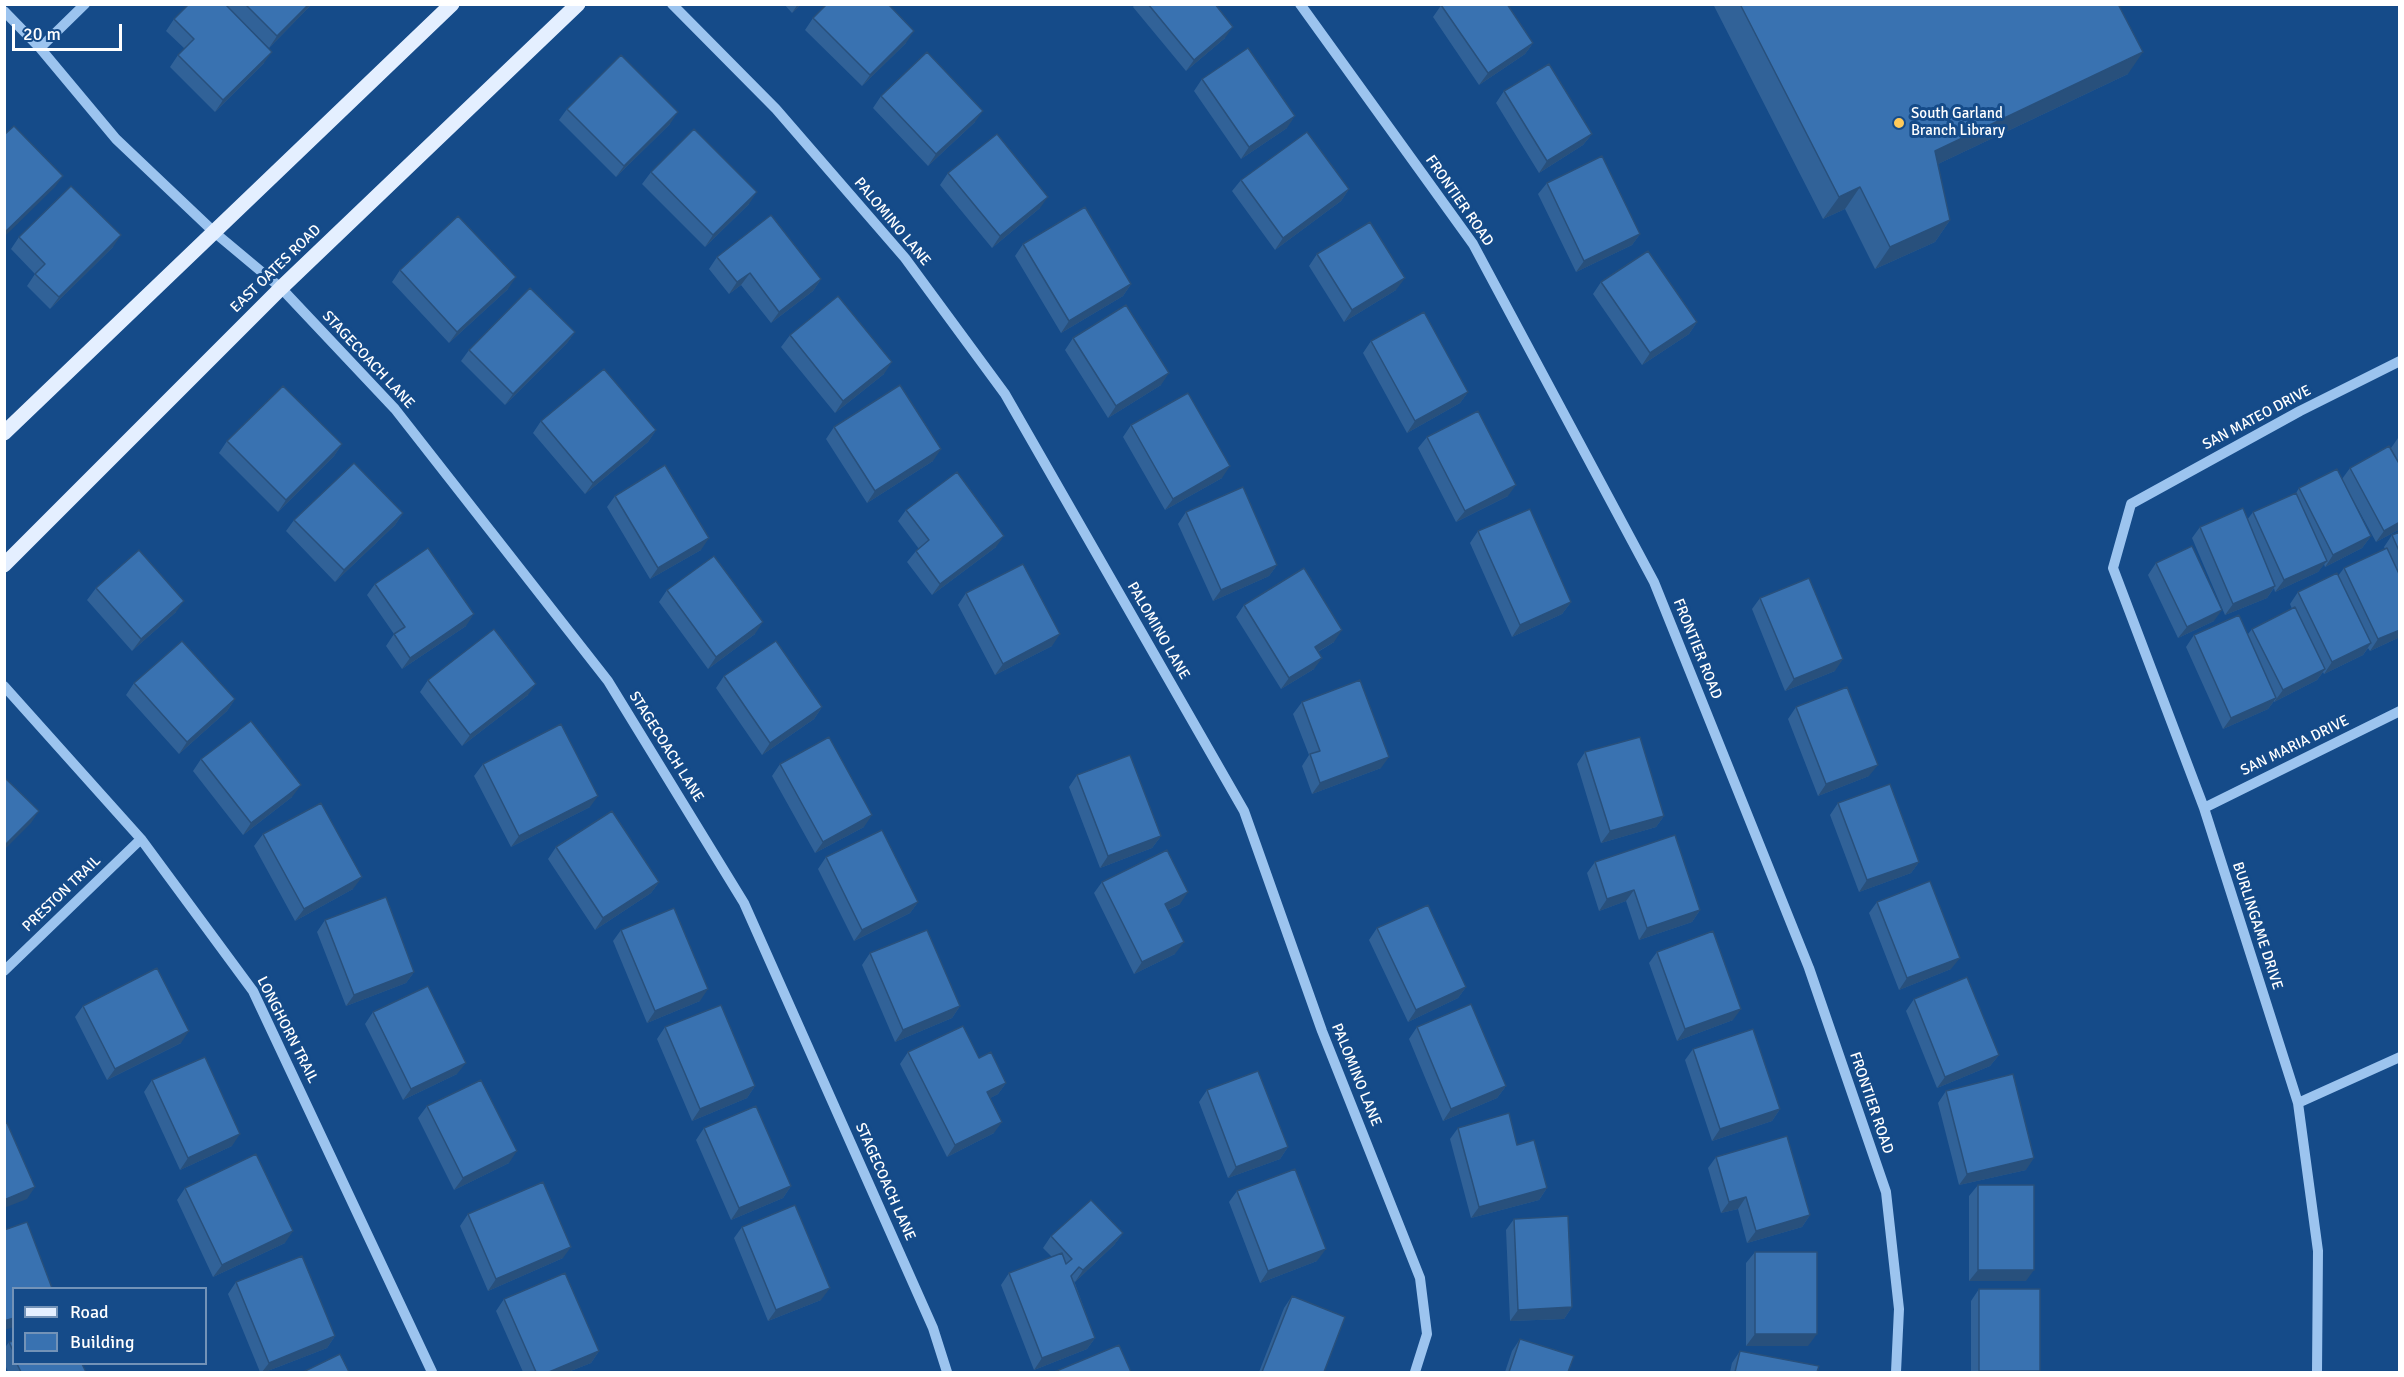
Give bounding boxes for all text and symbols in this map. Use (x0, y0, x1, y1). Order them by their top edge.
scale bar (15, 12, 124, 50)
text: 20 m (23, 23, 61, 45)
place label: South Garland Branch Library (1911, 105, 2005, 140)
marker: South Garland Branch Library (1892, 116, 1906, 130)
street label: FRONTIER ROAD (1421, 152, 1497, 250)
street label: PALOMINO LANE (850, 174, 934, 270)
street label: EAST OATES ROAD (227, 221, 325, 317)
street label: STAGECOACH LANE (318, 307, 418, 413)
street label: SAN MATEO DRIVE (2200, 382, 2314, 454)
street label: PALOMINO LANE (1123, 579, 1193, 683)
street label: FRONTIER ROAD (1669, 596, 1725, 702)
street label: STAGECOACH LANE (625, 688, 707, 806)
street label: SAN MARIA DRIVE (2238, 712, 2352, 780)
street label: PRESTON TRAIL (19, 852, 105, 936)
street label: BURLINGAME DRIVE (2228, 860, 2286, 992)
street label: LONGHORN TRAIL (252, 974, 322, 1086)
street label: PALOMINO LANE (1327, 1021, 1385, 1129)
street label: FRONTIER ROAD (1845, 1050, 1897, 1156)
street label: STAGECOACH LANE (851, 1120, 919, 1244)
legend (12, 1287, 207, 1365)
text: Road (70, 1301, 109, 1323)
text: Building (70, 1331, 134, 1353)

